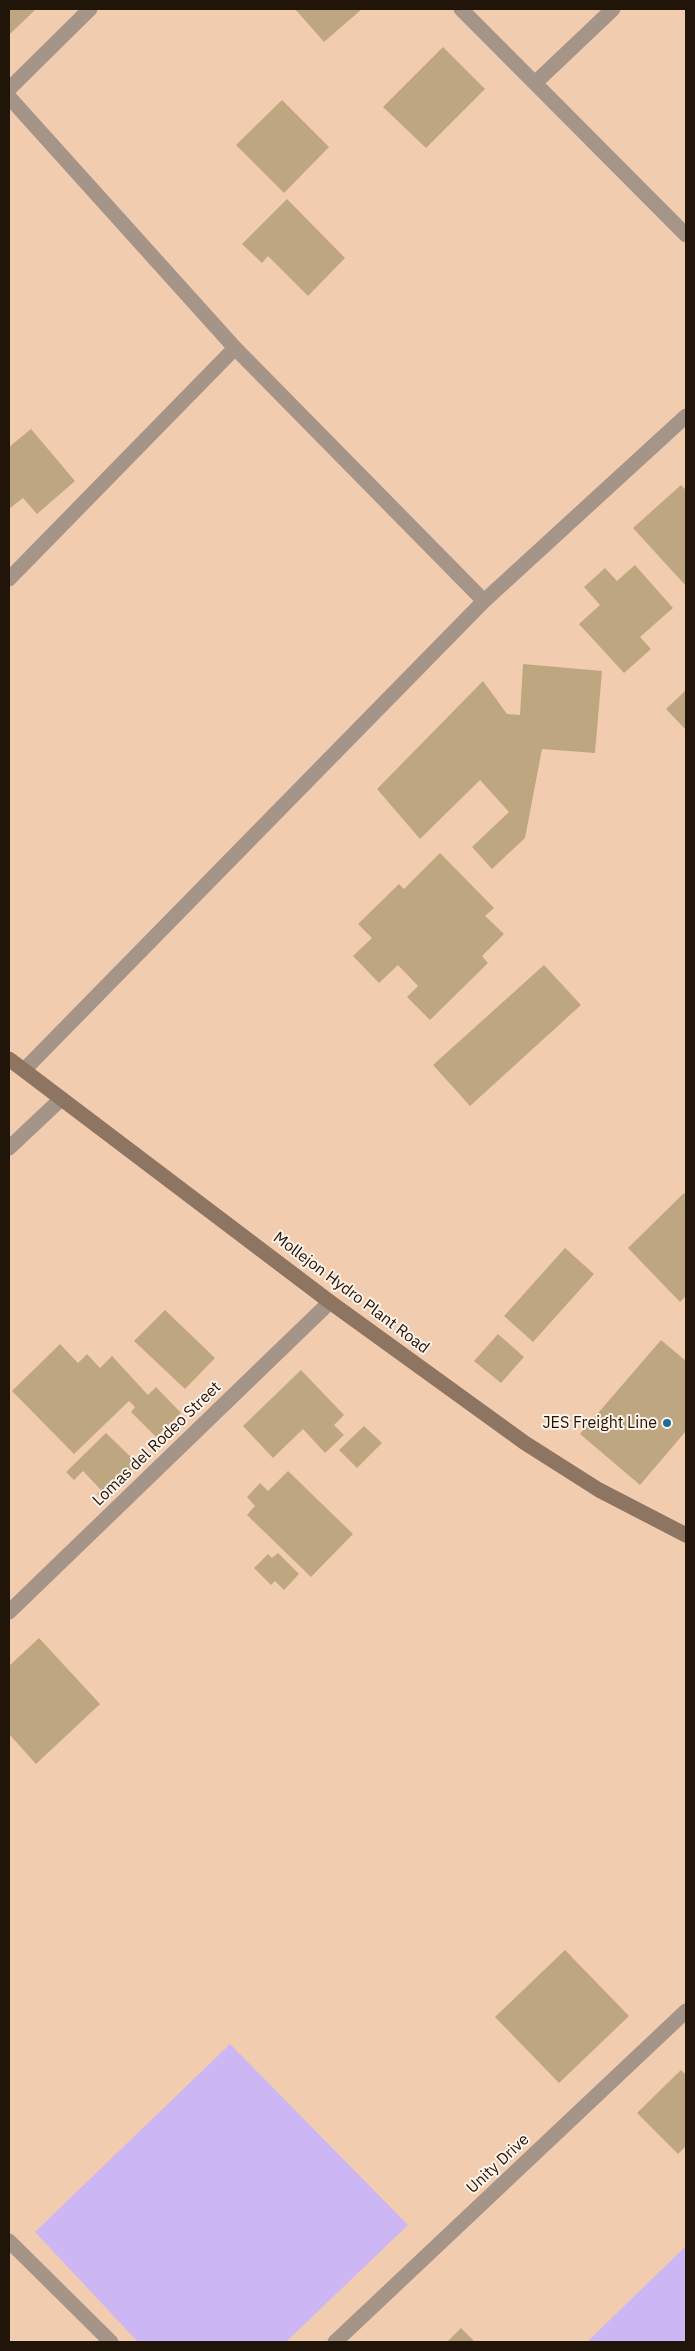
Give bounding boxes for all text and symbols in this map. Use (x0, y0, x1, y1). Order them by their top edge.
street label: Mollejon Hydro Plant Road (269, 1228, 433, 1358)
street label: Lomas del Rodeo Street (89, 1378, 225, 1510)
place label: JES Freight Line (542, 1413, 657, 1433)
marker: JES Freight Line (661, 1417, 673, 1429)
street label: Unity Drive (463, 2130, 533, 2198)

